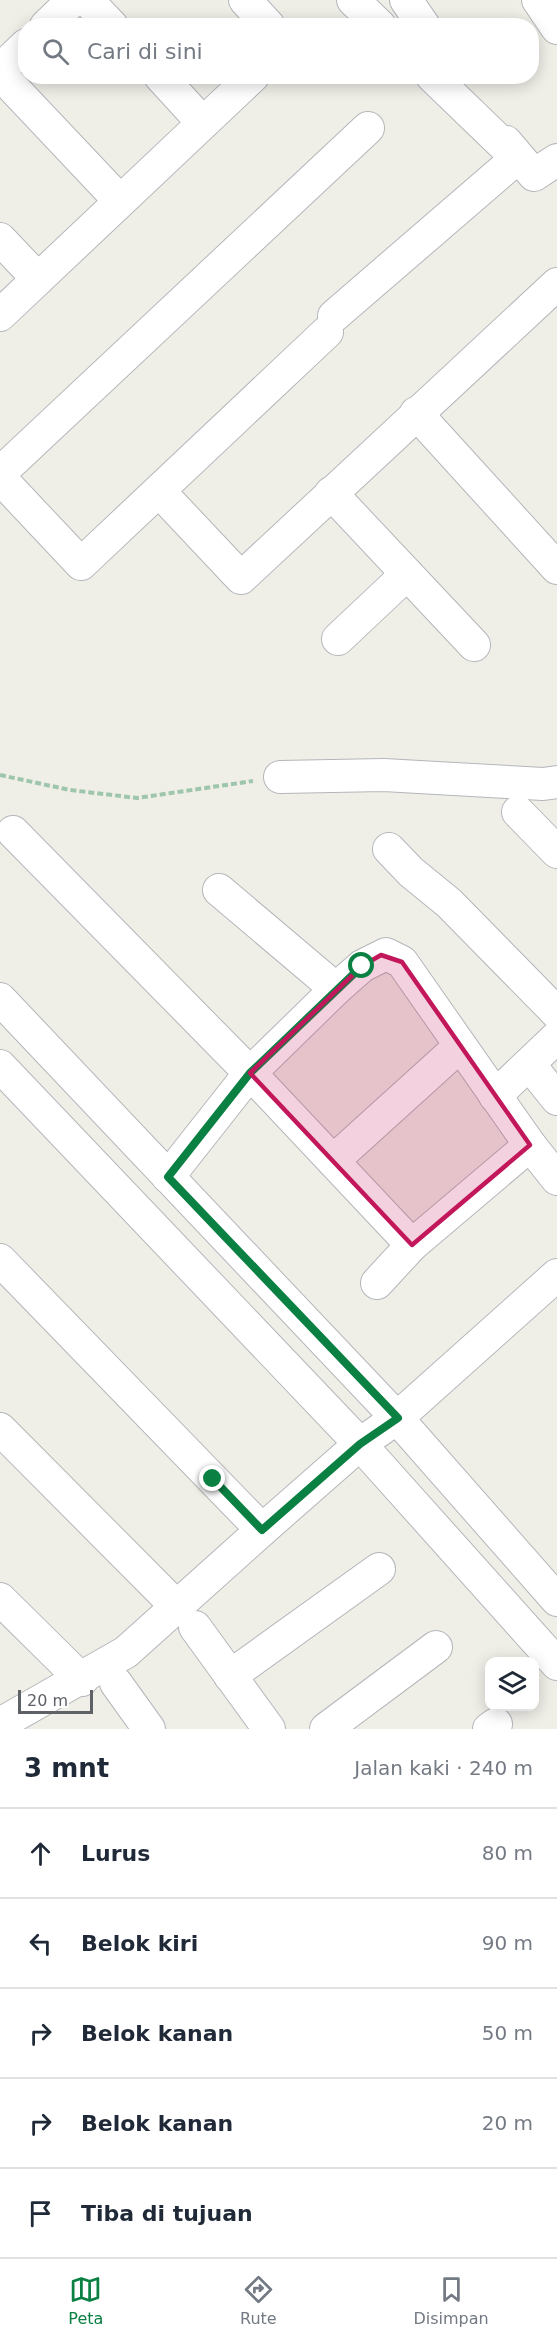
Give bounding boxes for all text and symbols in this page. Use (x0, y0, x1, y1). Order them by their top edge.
search box (18, 18, 539, 84)
icon: search (39, 35, 72, 68)
text: Cari di sini (87, 39, 203, 64)
route start (348, 952, 374, 978)
route end (199, 1465, 225, 1491)
map controls (485, 1657, 539, 1711)
button: layers (485, 1657, 539, 1711)
scale bar (18, 1687, 93, 1714)
text: 20 m (27, 1691, 68, 1710)
text: 3 mnt (24, 1753, 109, 1783)
text: Jalan kaki · 240 m (354, 1756, 533, 1780)
icon: ahead (24, 1837, 57, 1870)
text: Lurus (81, 1841, 150, 1866)
text: 80 m (482, 1841, 533, 1865)
icon: left (24, 1927, 57, 1960)
text: Belok kiri (81, 1931, 198, 1956)
text: 90 m (482, 1931, 533, 1955)
icon: right (24, 2017, 57, 2050)
text: Belok kanan (81, 2021, 233, 2046)
text: 50 m (482, 2021, 533, 2045)
icon: right (24, 2107, 57, 2140)
text: Belok kanan (81, 2111, 233, 2136)
text: 20 m (482, 2111, 533, 2135)
icon: arrive (24, 2197, 57, 2230)
text: Tiba di tujuan (81, 2201, 253, 2226)
tab: Peta (68, 2273, 103, 2328)
tab: Rute (240, 2273, 277, 2328)
tab: Disimpan (413, 2273, 489, 2328)

